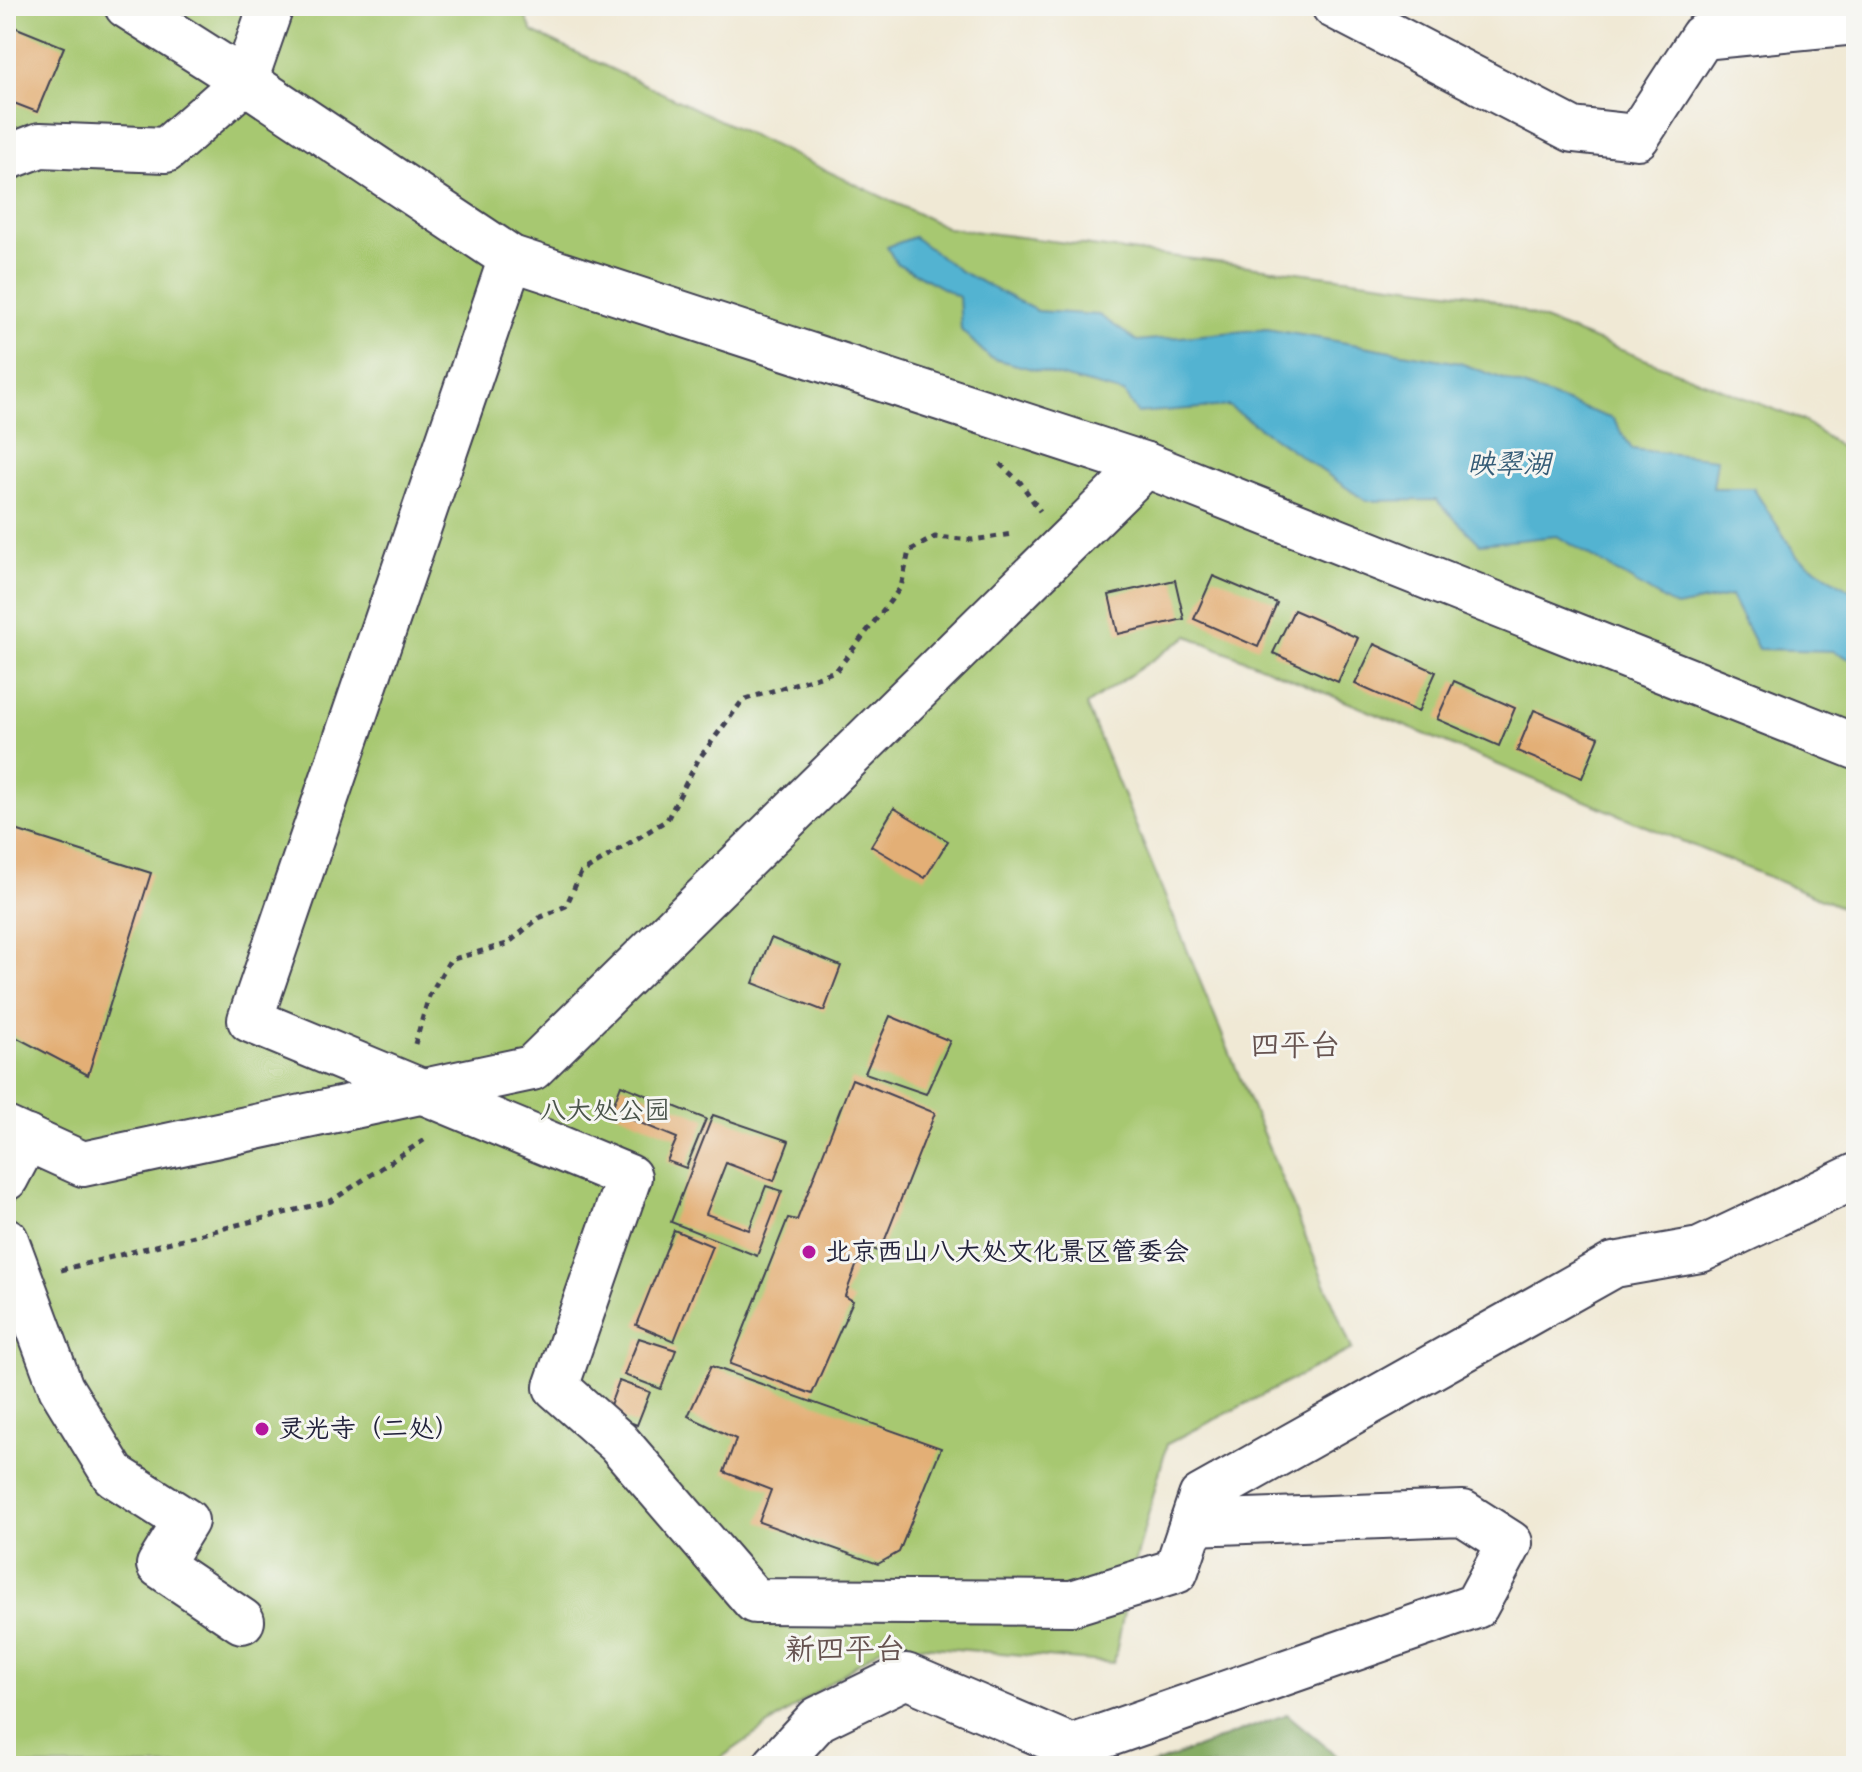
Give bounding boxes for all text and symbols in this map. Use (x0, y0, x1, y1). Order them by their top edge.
water label: 映翠湖 (1467, 448, 1554, 480)
district label: 四平台 (1250, 1028, 1340, 1063)
park label: 八大处公园 (540, 1096, 670, 1126)
place label: 北京西山八大处文化景区管委会 (825, 1237, 1189, 1267)
marker: 北京西山八大处文化景区管委会 (800, 1243, 818, 1261)
place label: 灵光寺（二处） (278, 1414, 460, 1444)
marker: 灵光寺（二处） (253, 1420, 271, 1438)
district label: 新四平台 (785, 1632, 905, 1667)

